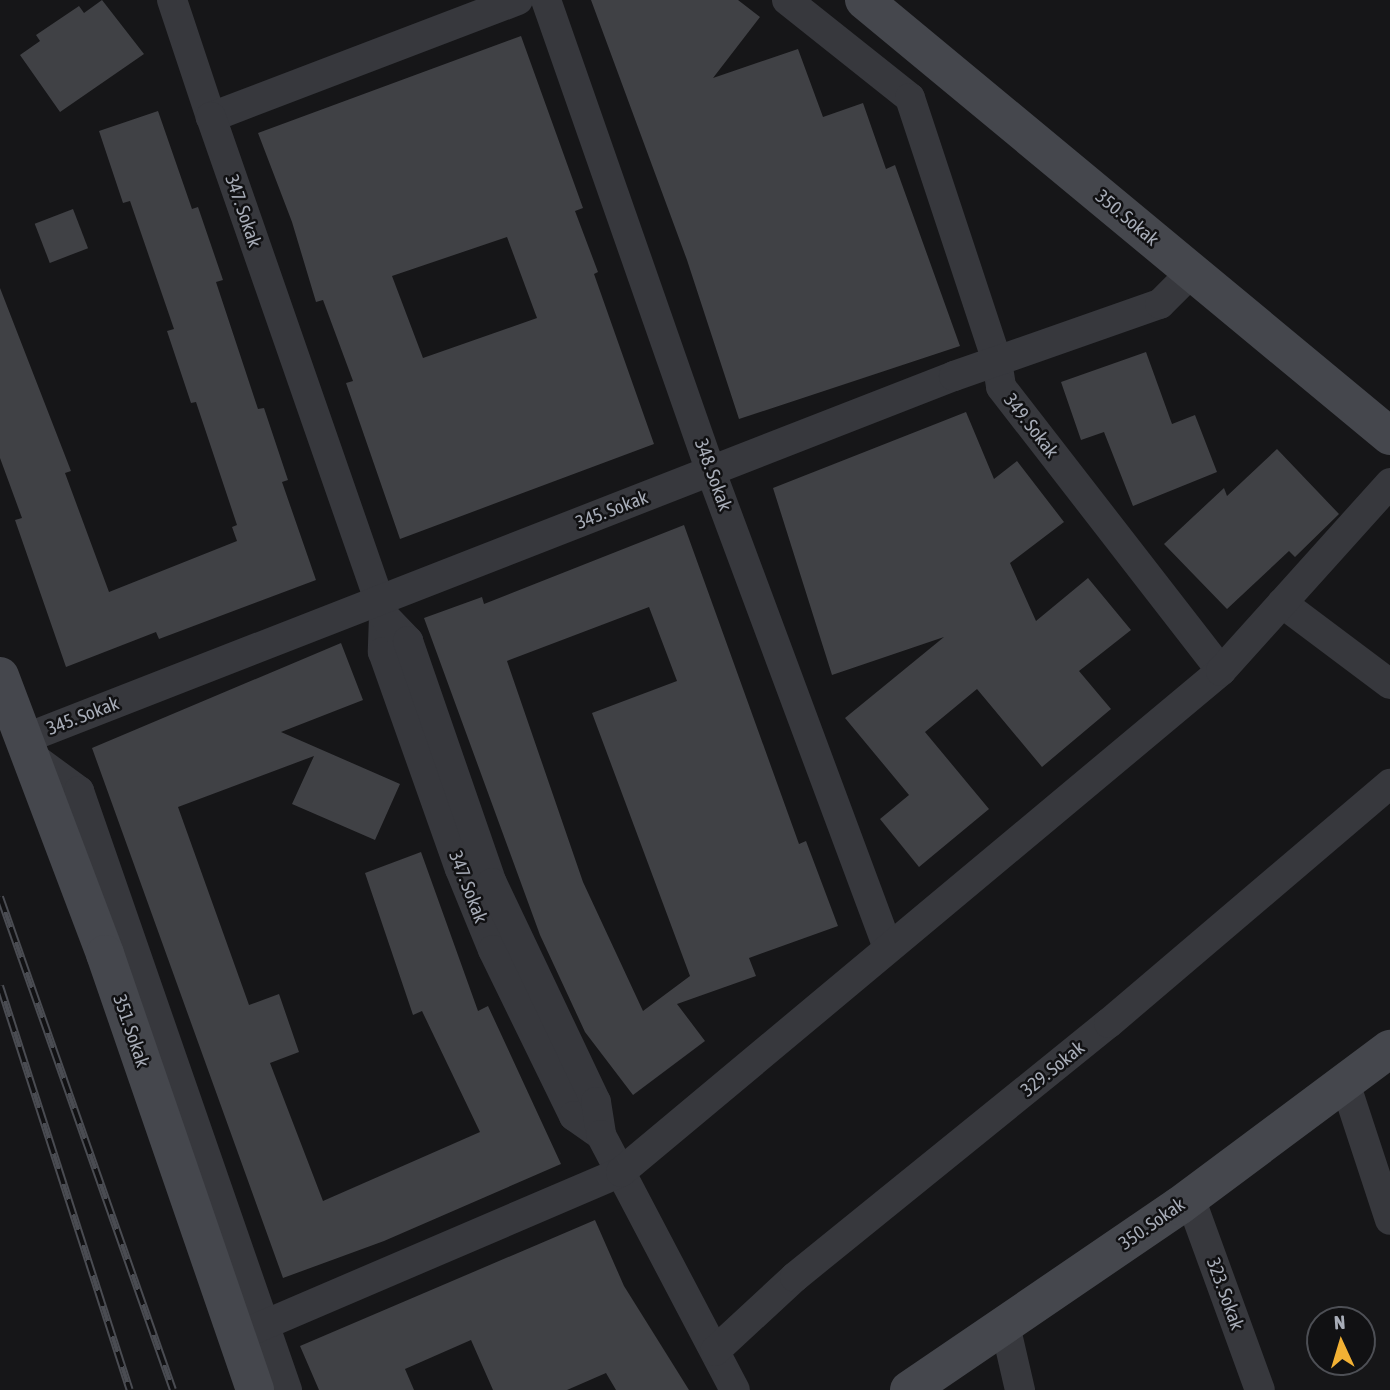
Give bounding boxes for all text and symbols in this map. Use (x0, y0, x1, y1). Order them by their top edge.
street label: 347. Sokak (220, 172, 266, 250)
street label: 350. Sokak (1091, 185, 1163, 251)
street label: 349. Sokak (999, 389, 1063, 463)
street label: 348. Sokak (689, 436, 737, 514)
street label: 345. Sokak (573, 486, 651, 534)
street label: 345. Sokak (44, 692, 122, 740)
street label: 347. Sokak (444, 848, 492, 926)
street label: 351. Sokak (108, 992, 154, 1070)
street label: 329. Sokak (1017, 1036, 1089, 1102)
street label: 350. Sokak (1115, 1193, 1189, 1255)
street label: 323. Sokak (1201, 1255, 1249, 1333)
north arrow (1306, 1306, 1376, 1376)
text: N (1333, 1311, 1346, 1333)

